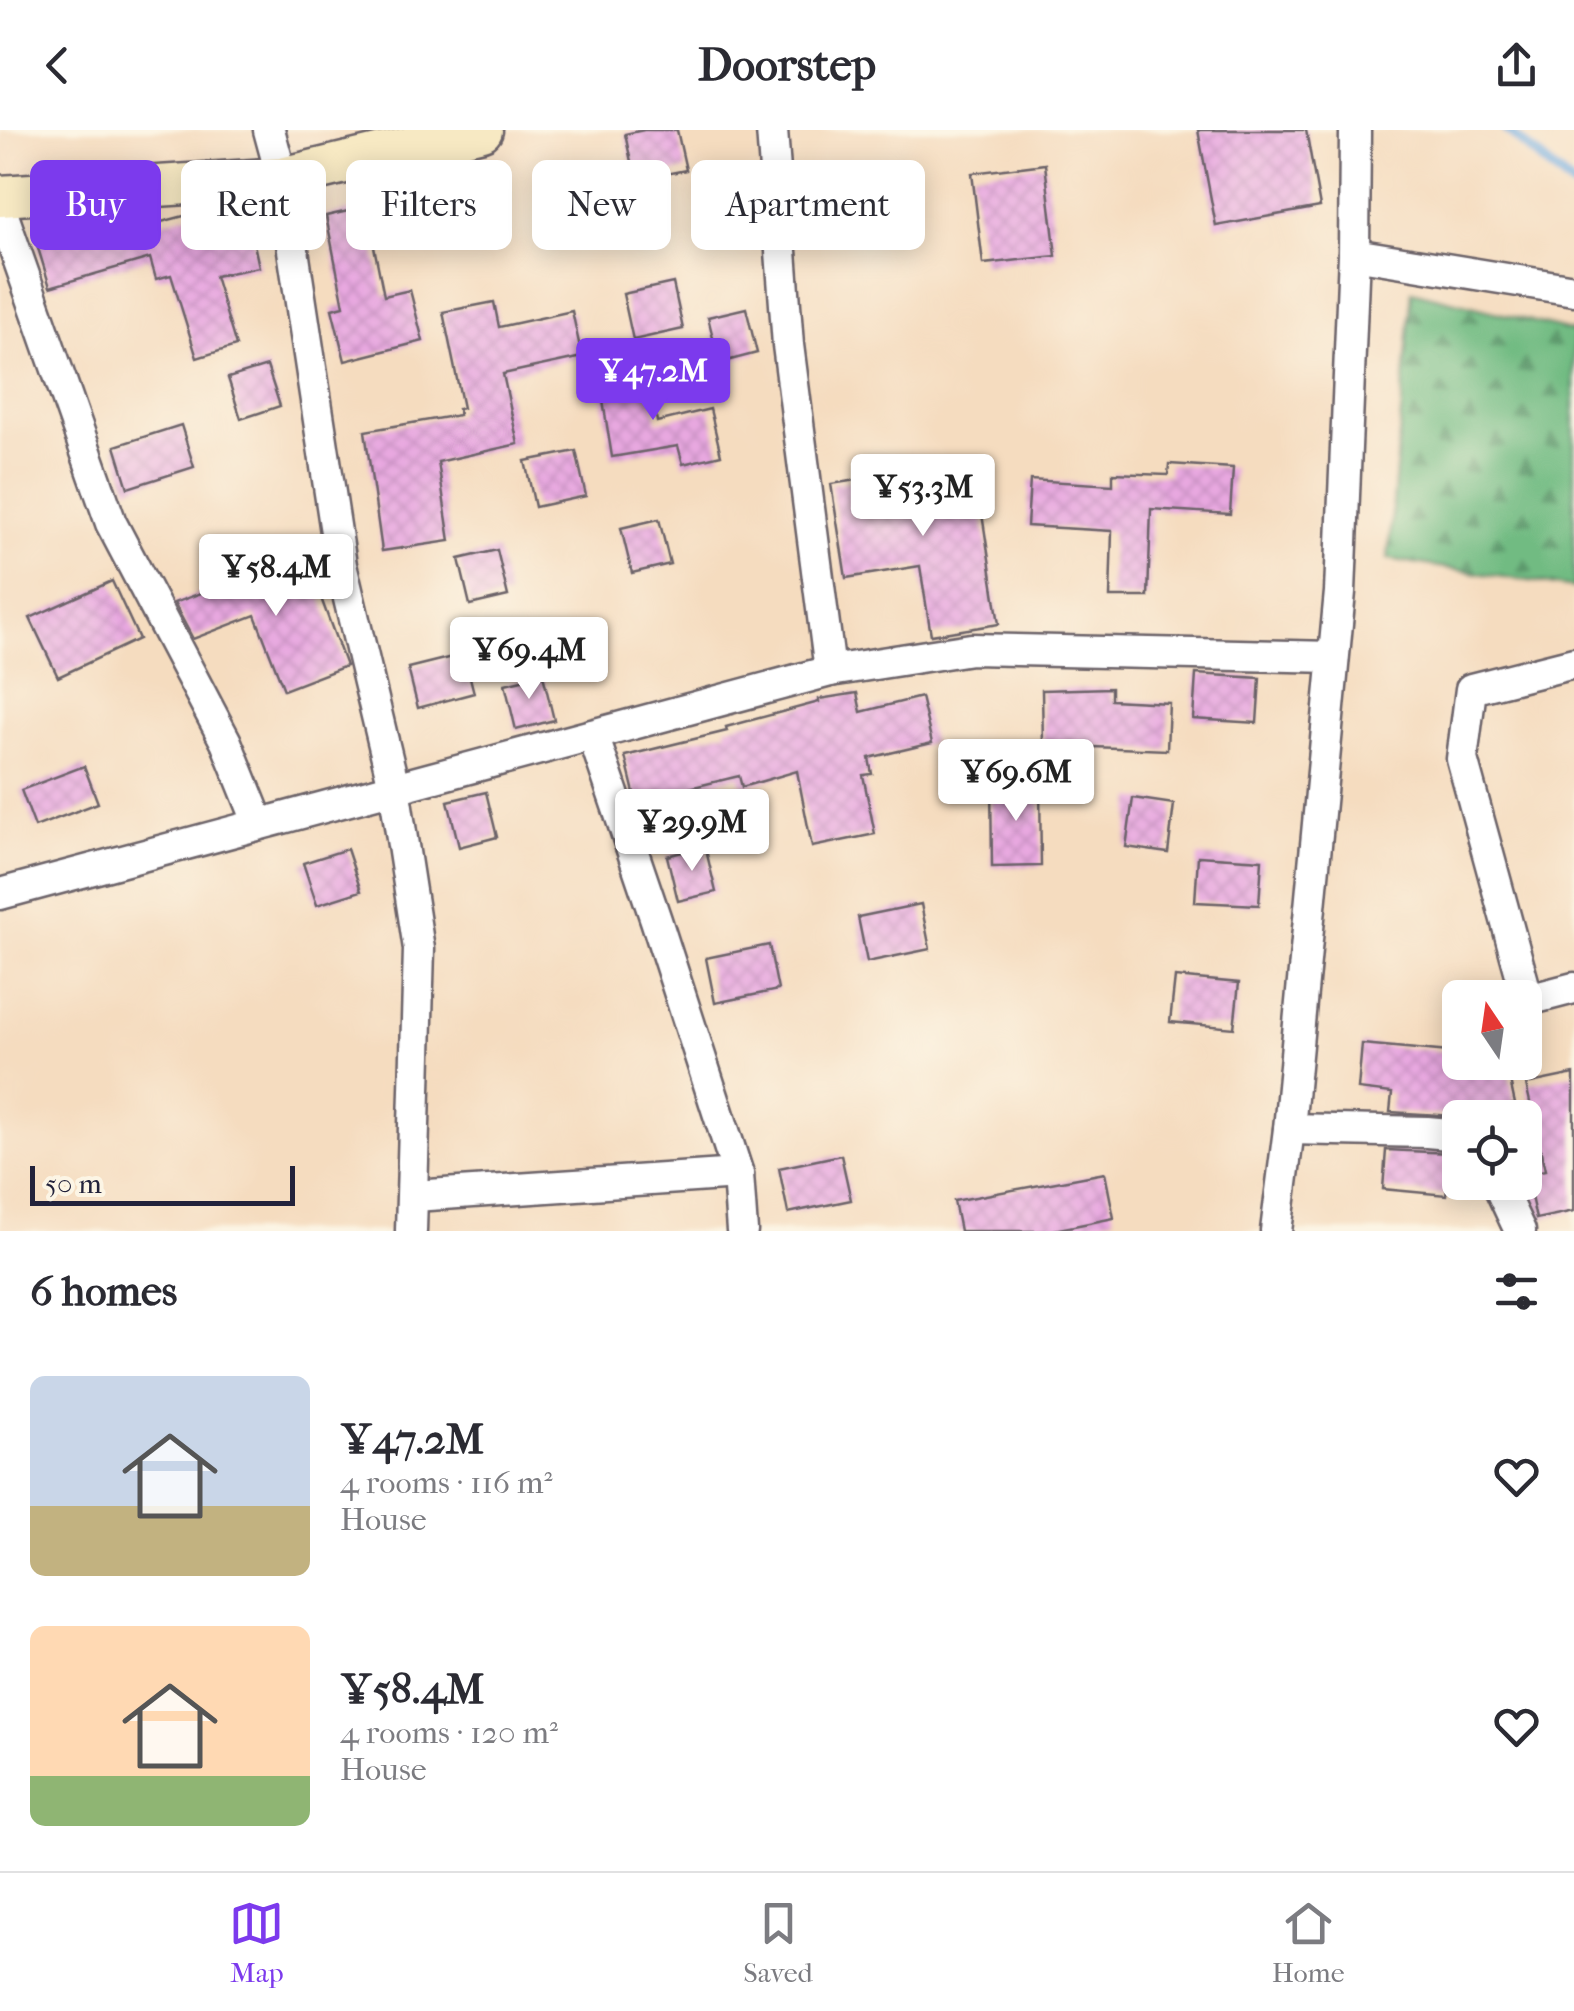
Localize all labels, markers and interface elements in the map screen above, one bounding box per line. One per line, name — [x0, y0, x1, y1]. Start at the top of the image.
icon: back — [30, 38, 85, 93]
icon: share — [1489, 38, 1544, 93]
text: Doorstep — [698, 39, 876, 92]
chip: Buy — [30, 160, 161, 250]
chip: Rent — [181, 160, 326, 250]
chip: Filters — [346, 160, 512, 250]
chip: New — [532, 160, 671, 250]
chip: Apartment — [691, 160, 925, 250]
pin: ¥47.2M — [572, 338, 734, 423]
text: ¥47.2M — [598, 352, 708, 389]
pin: ¥53.3M — [842, 454, 1004, 539]
text: ¥53.3M — [873, 468, 973, 505]
pin: ¥58.4M — [195, 534, 357, 619]
text: ¥58.4M — [221, 548, 331, 585]
pin: ¥69.4M — [448, 617, 610, 702]
text: ¥69.4M — [472, 631, 586, 668]
pin: ¥69.6M — [935, 739, 1097, 824]
text: ¥69.6M — [960, 753, 1072, 790]
pin: ¥29.9M — [611, 789, 773, 874]
text: ¥29.9M — [637, 803, 747, 840]
north arrow — [1442, 980, 1542, 1080]
map controls — [1442, 980, 1542, 1200]
button: locate — [1442, 1100, 1542, 1200]
scale bar — [30, 1161, 295, 1206]
text: 50 m — [45, 1167, 102, 1200]
icon: filters — [1489, 1264, 1544, 1319]
text: 6 homes — [30, 1267, 177, 1316]
text: ¥47.2M — [340, 1415, 484, 1464]
icon: home — [110, 1416, 230, 1536]
icon: heart — [1489, 1449, 1544, 1504]
text: 4 rooms · 116 m² — [340, 1464, 553, 1501]
text: House — [340, 1501, 427, 1538]
text: ¥58.4M — [340, 1665, 484, 1714]
icon: home — [110, 1666, 230, 1786]
icon: heart — [1489, 1699, 1544, 1754]
text: 4 rooms · 120 m² — [340, 1714, 558, 1751]
text: House — [340, 1751, 427, 1788]
tab: Map — [229, 1896, 284, 1989]
tab: Saved — [743, 1896, 813, 1989]
tab: Home — [1272, 1896, 1345, 1989]

